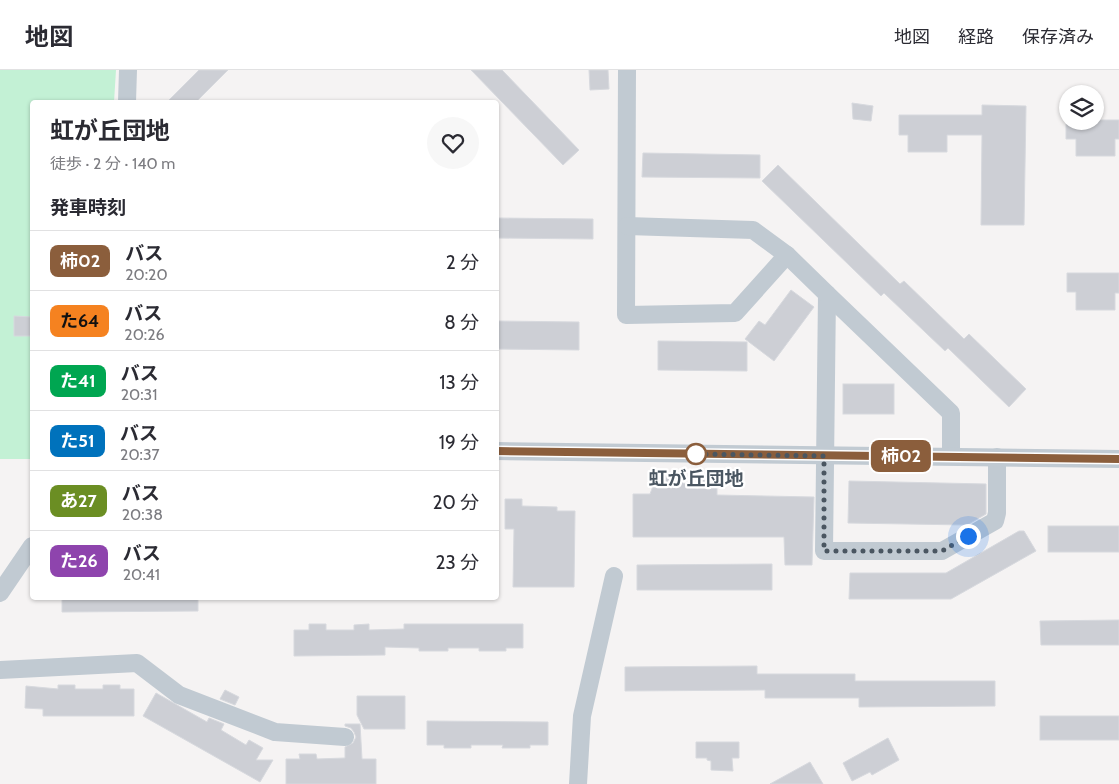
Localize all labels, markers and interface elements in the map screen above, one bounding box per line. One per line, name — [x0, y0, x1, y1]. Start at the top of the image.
text: 地図 — [25, 22, 73, 51]
text: 地図 — [894, 26, 930, 48]
text: 経路 — [958, 26, 994, 48]
text: 保存済み — [1022, 26, 1094, 48]
map controls — [1059, 85, 1104, 130]
button: layers — [1059, 85, 1104, 130]
text: 虹が丘団地 — [50, 116, 170, 145]
button: heart — [427, 117, 479, 169]
text: 徒歩 · 2 分 · 140 m — [50, 154, 175, 173]
text: 発車時刻 — [50, 196, 126, 219]
text: バス — [125, 242, 163, 265]
text: 柿02 — [60, 250, 100, 272]
text: 2 分 — [446, 251, 479, 274]
text: 20:20 — [125, 265, 168, 284]
text: バス — [124, 302, 162, 325]
text: た64 — [60, 310, 99, 332]
text: 8 分 — [444, 311, 479, 334]
text: 20:26 — [124, 325, 165, 344]
text: バス — [121, 362, 159, 385]
text: た41 — [60, 370, 96, 392]
text: 13 分 — [439, 371, 479, 394]
text: 20:31 — [121, 385, 157, 404]
text: バス — [120, 422, 158, 445]
text: た51 — [60, 430, 95, 452]
text: 19 分 — [439, 431, 479, 454]
line badge: 柿02 — [872, 440, 930, 472]
marker: 虹が丘団地 — [685, 443, 707, 465]
text: 20:37 — [120, 445, 160, 464]
text: 柿02 — [881, 445, 921, 467]
place label: 虹が丘団地 — [648, 467, 744, 490]
text: バス — [122, 482, 160, 505]
text: あ27 — [60, 490, 97, 512]
text: 20 分 — [433, 491, 479, 514]
text: 20:38 — [122, 505, 163, 524]
your location — [956, 524, 981, 549]
text: バス — [123, 542, 161, 565]
text: た26 — [60, 550, 98, 572]
text: 23 分 — [435, 551, 479, 574]
text: 20:41 — [123, 565, 160, 584]

